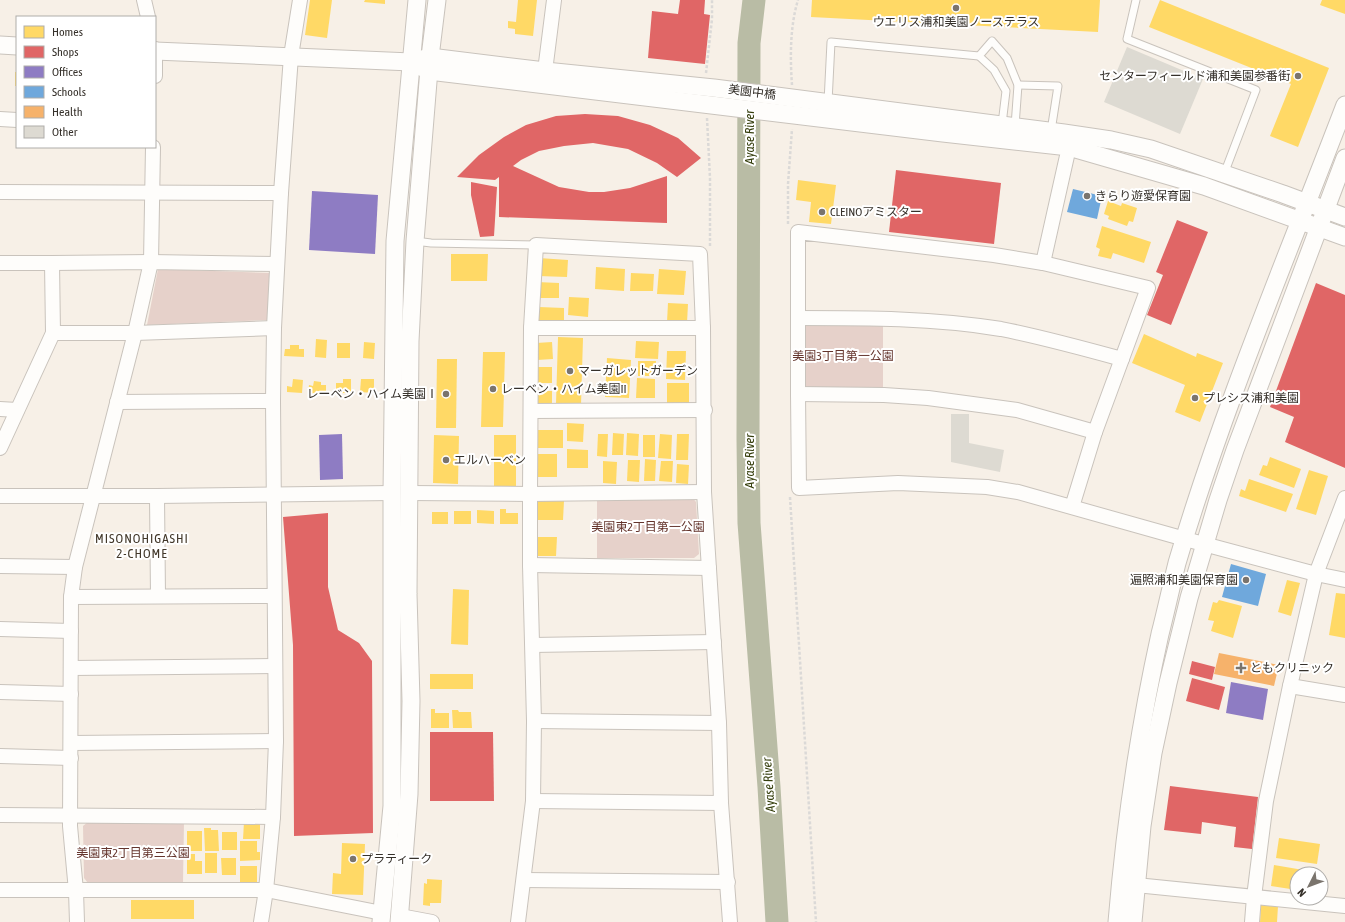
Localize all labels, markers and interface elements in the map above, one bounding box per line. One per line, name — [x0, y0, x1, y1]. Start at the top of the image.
marker: ウエリス浦和美園ノーステラス — [951, 3, 961, 13]
place label: ウエリス浦和美園ノーステラス — [872, 15, 1040, 29]
legend — [16, 16, 156, 148]
text: Homes — [52, 25, 83, 39]
text: Shops — [52, 45, 78, 59]
text: Offices — [52, 65, 82, 79]
place label: センターフィールド浦和美園参番街 — [1099, 69, 1290, 83]
marker: センターフィールド浦和美園参番街 — [1293, 71, 1303, 81]
street label: 美園中橋 — [727, 82, 777, 102]
text: Schools — [52, 85, 86, 99]
text: Health — [52, 105, 82, 119]
water label: Ayase River — [742, 109, 757, 165]
text: Other — [52, 125, 78, 139]
place label: きらり遊愛保育園 — [1095, 189, 1191, 203]
marker: きらり遊愛保育園 — [1082, 191, 1092, 201]
place label: CLEINOアミスター — [830, 205, 922, 219]
marker: CLEINOアミスター — [817, 207, 827, 217]
park label: 美園3丁目第一公園 — [792, 349, 894, 363]
place label: マーガレットガーデン — [578, 364, 698, 378]
marker: マーガレットガーデン — [565, 366, 575, 376]
place label: レーベン・ハイム美園II — [501, 382, 627, 396]
marker: レーベン・ハイム美園II — [488, 384, 498, 394]
place label: レーベン・ハイム美園Ⅰ — [306, 387, 438, 401]
marker: レーベン・ハイム美園Ⅰ — [441, 389, 451, 399]
place label: プレシス浦和美園 — [1203, 391, 1299, 405]
marker: プレシス浦和美園 — [1190, 393, 1200, 403]
water label: Ayase River — [742, 433, 757, 489]
place label: エルハーベン — [454, 453, 526, 467]
marker: エルハーベン — [441, 455, 451, 465]
park label: 美園東2丁目第一公園 — [591, 520, 705, 534]
district label: MISONOHIGASHI 2-CHOME — [95, 531, 189, 561]
place label: 遍照浦和美園保育園 — [1130, 573, 1238, 587]
marker: 遍照浦和美園保育園 — [1241, 575, 1251, 585]
place label: ともクリニック — [1250, 661, 1334, 675]
marker: ともクリニック — [1235, 662, 1247, 674]
water label: Ayase River — [759, 756, 778, 814]
park label: 美園東2丁目第三公園 — [76, 846, 190, 860]
place label: プラティーク — [361, 852, 432, 866]
marker: プラティーク — [348, 854, 358, 864]
north arrow — [1289, 866, 1329, 906]
text: N — [1295, 886, 1308, 899]

